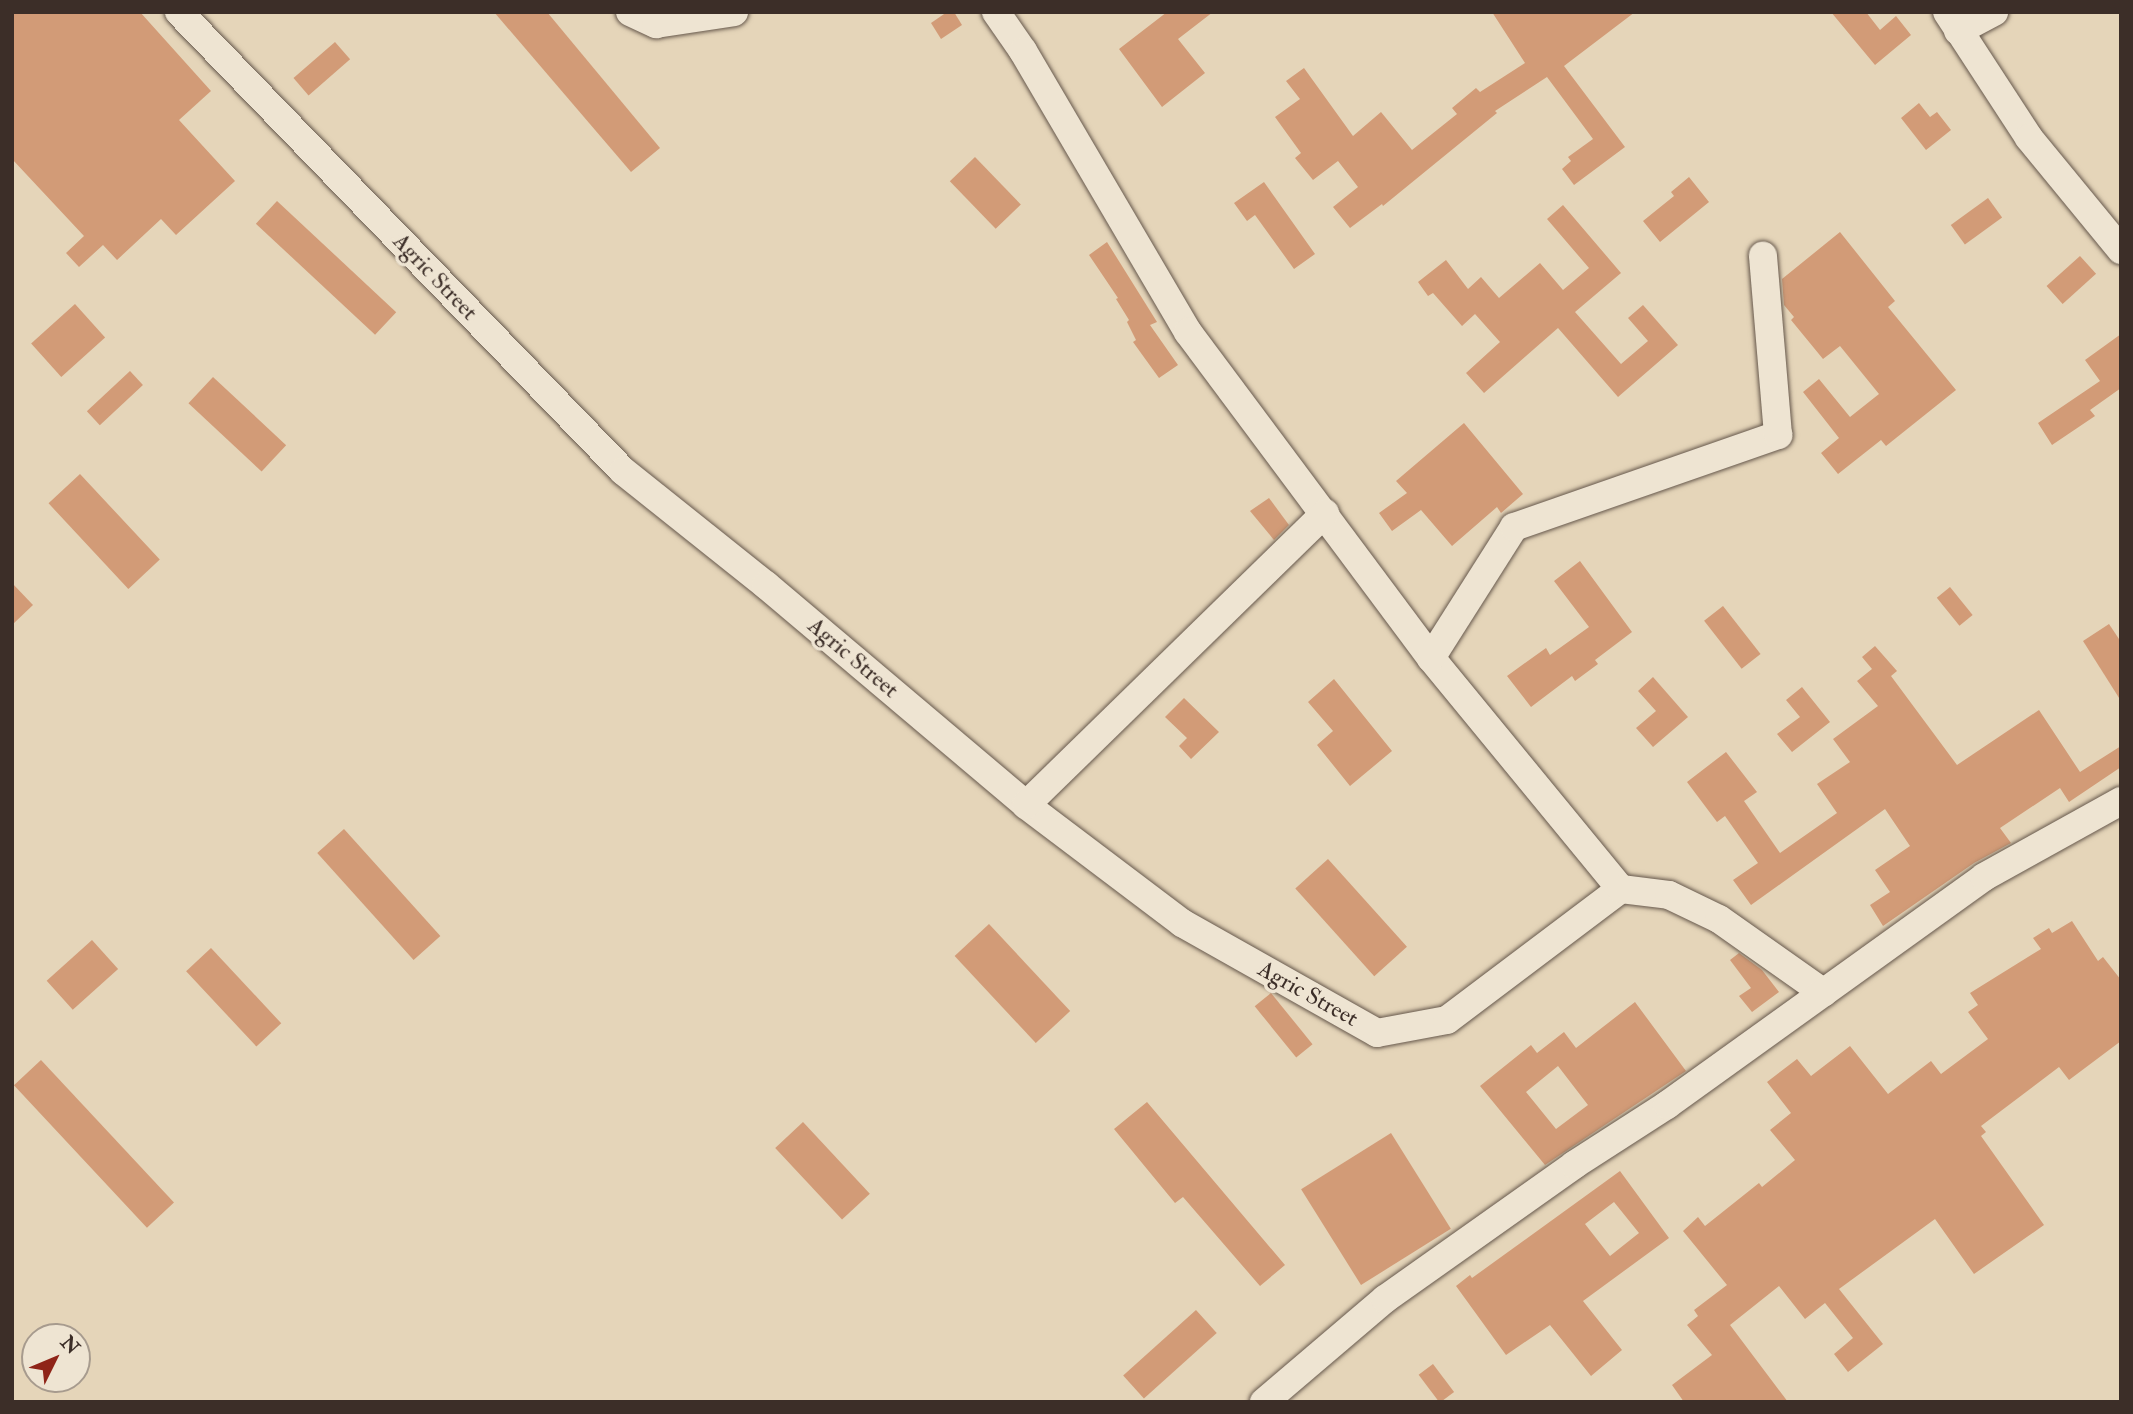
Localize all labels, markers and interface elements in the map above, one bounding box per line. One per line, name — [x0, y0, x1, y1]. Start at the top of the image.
street label: Agric Street — [387, 228, 483, 326]
street label: Agric Street — [802, 612, 904, 704]
street label: Agric Street — [1253, 955, 1363, 1033]
north arrow — [21, 1323, 91, 1393]
text: N — [55, 1331, 84, 1359]

